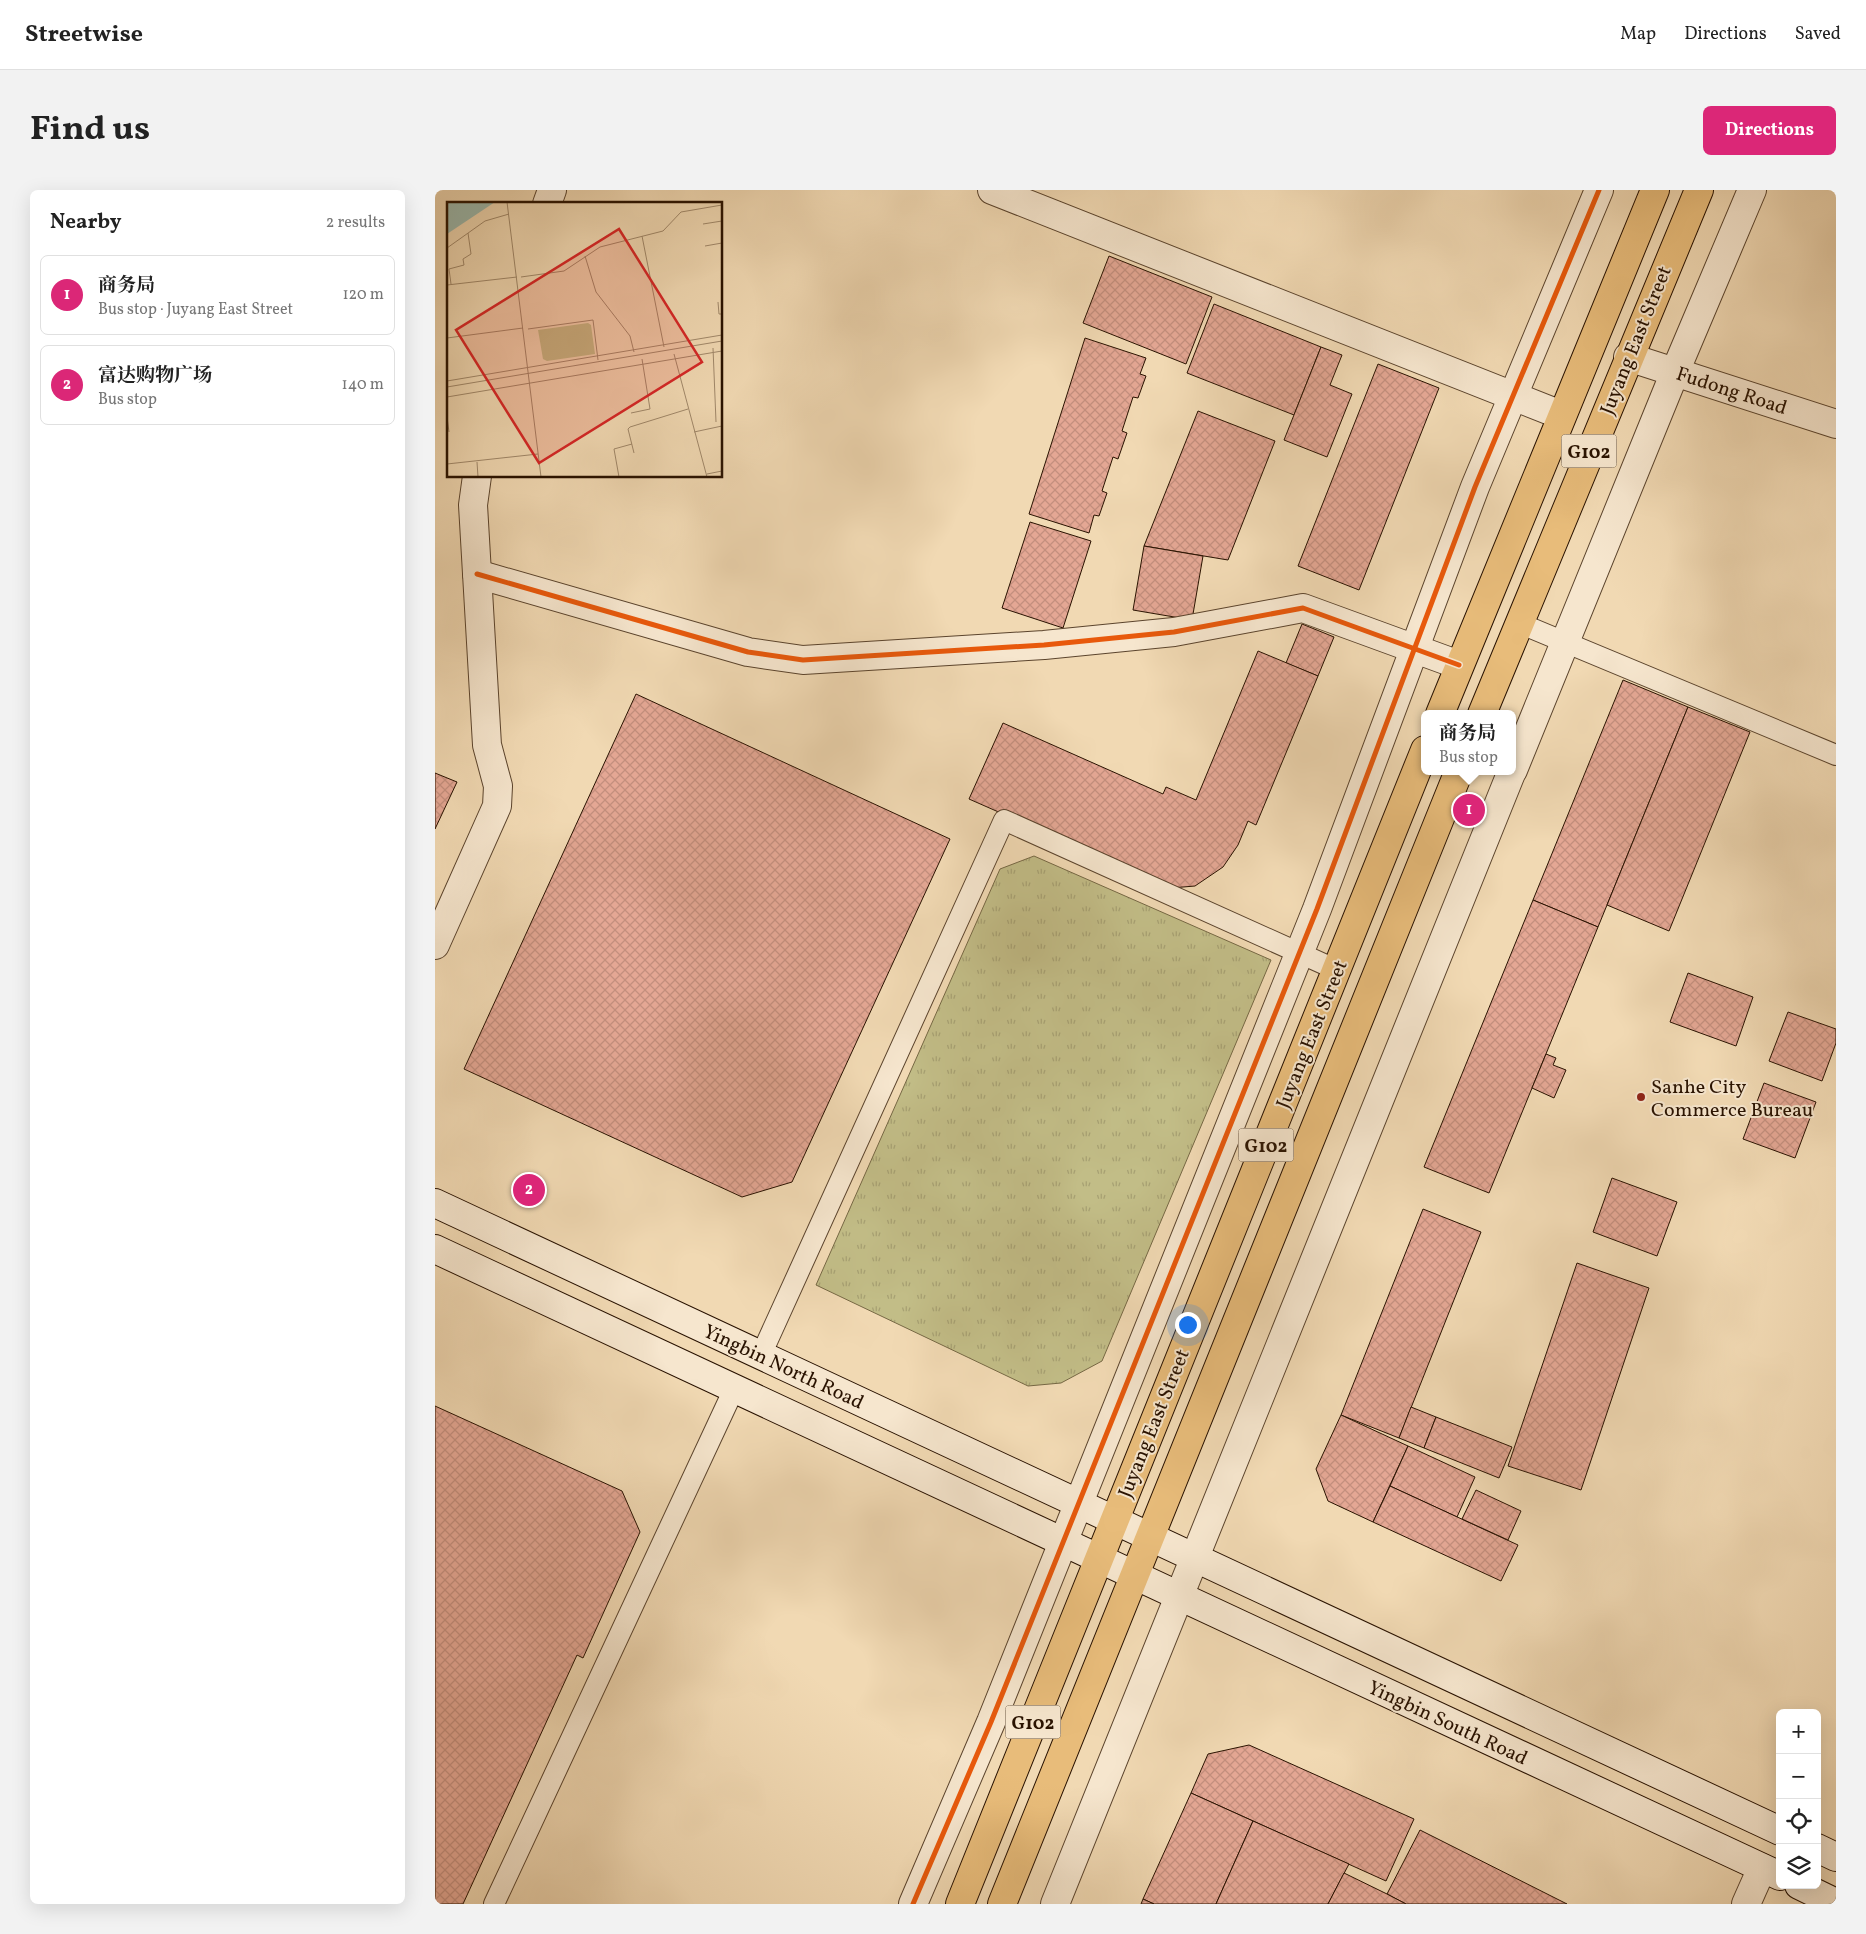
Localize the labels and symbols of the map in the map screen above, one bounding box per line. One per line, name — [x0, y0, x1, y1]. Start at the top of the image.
inset map — [447, 202, 723, 478]
street label: Juyang East Street — [1594, 262, 1679, 419]
street label: Fudong Road — [1672, 361, 1790, 423]
road number: G102 — [1561, 435, 1617, 468]
pin: 1 — [1453, 791, 1485, 829]
street label: Juyang East Street — [1270, 956, 1355, 1113]
place label: Sanhe City Commerce Bureau — [1651, 1074, 1813, 1125]
marker: Sanhe City Commerce Bureau — [1635, 1091, 1647, 1103]
road number: G102 — [1239, 1128, 1293, 1162]
pin: 2 — [513, 1171, 545, 1209]
your location — [1175, 1312, 1201, 1338]
street label: Yingbin North Road — [698, 1318, 868, 1417]
street label: Juyang East Street — [1112, 1345, 1197, 1502]
street label: Yingbin South Road — [1363, 1674, 1532, 1773]
road number: G102 — [1005, 1705, 1061, 1738]

